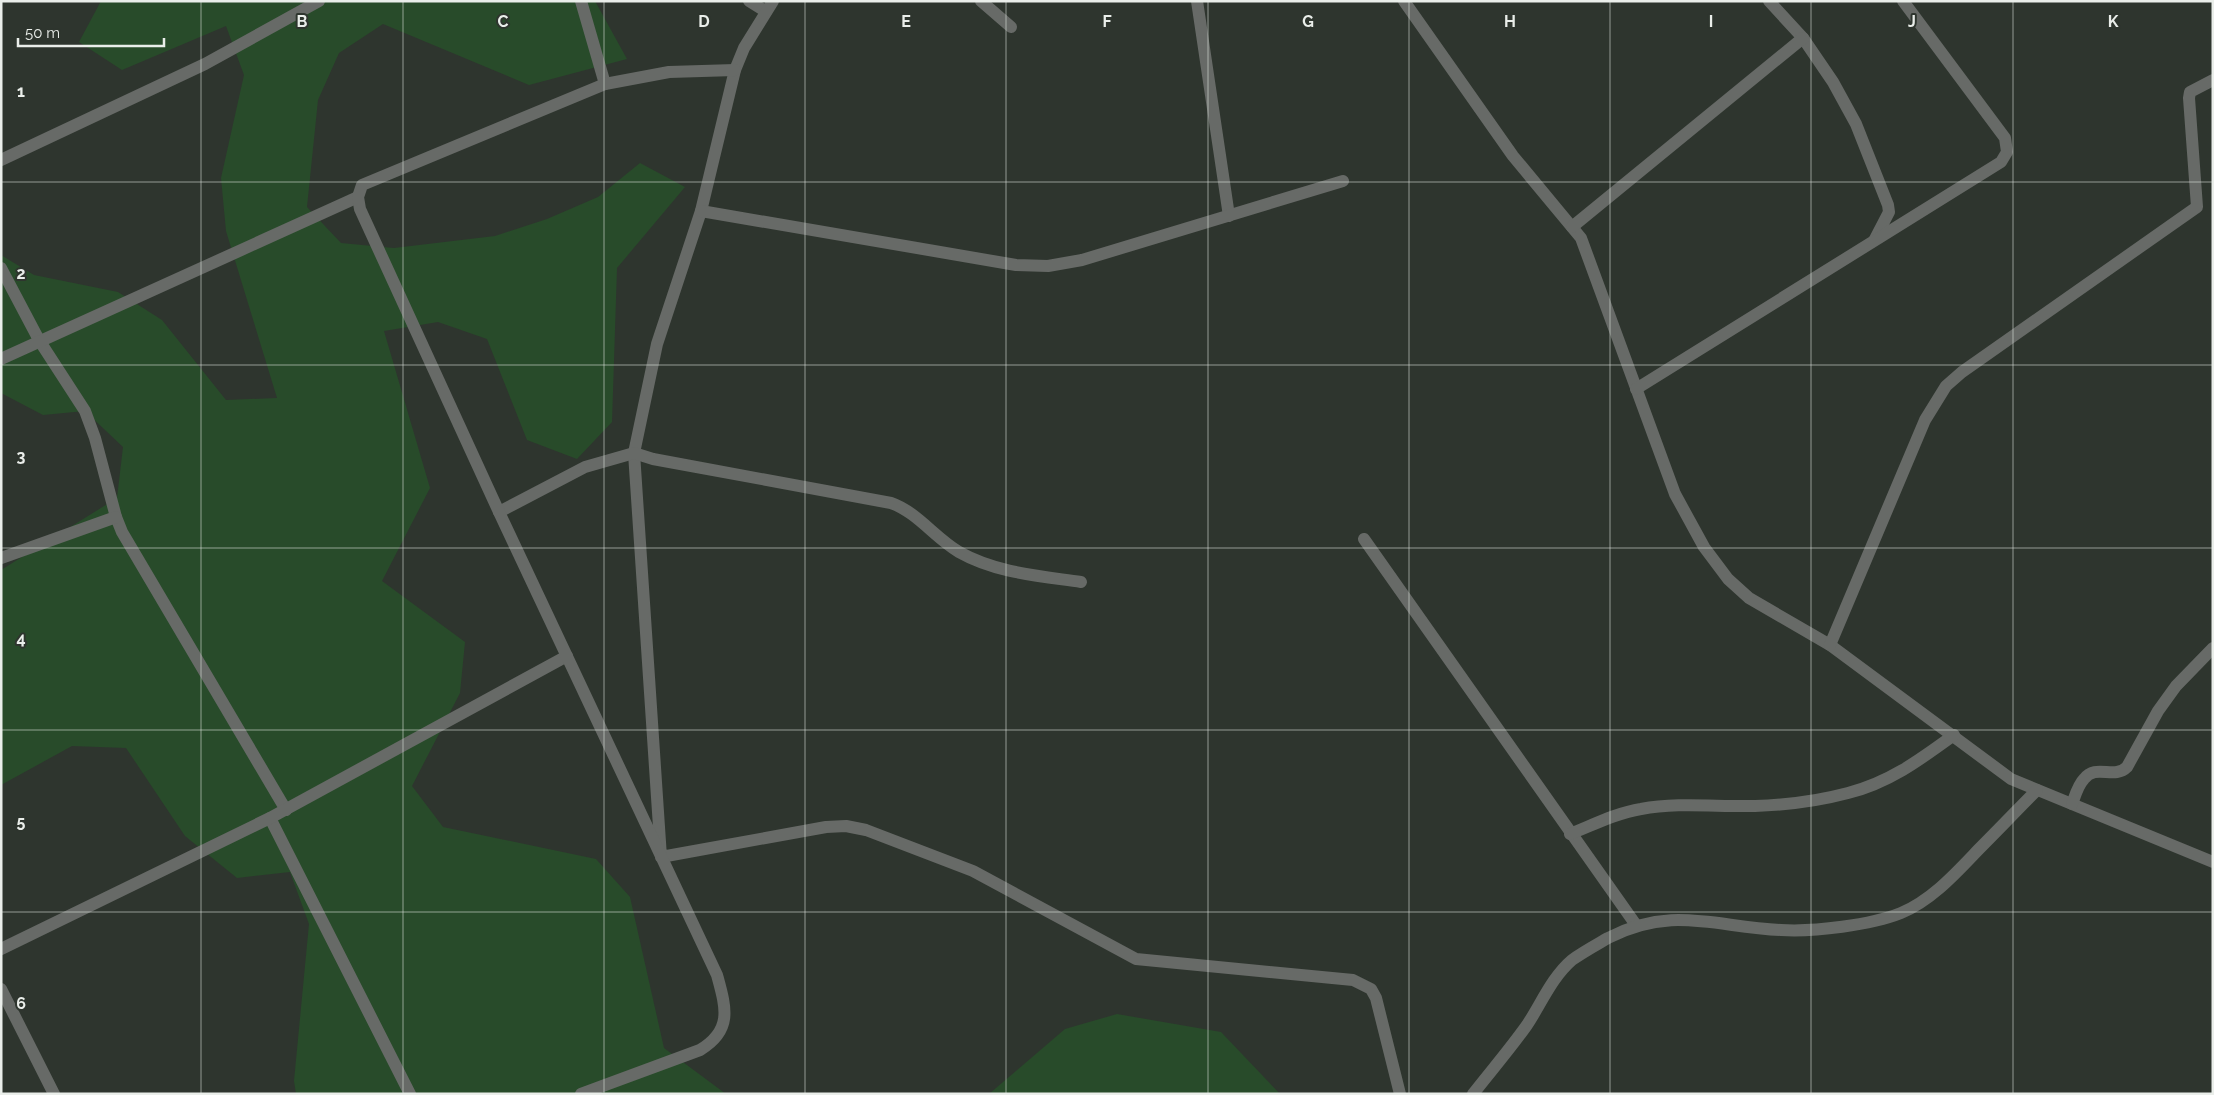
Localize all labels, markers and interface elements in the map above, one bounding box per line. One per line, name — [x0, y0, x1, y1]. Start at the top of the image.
text: B — [297, 12, 308, 31]
text: C — [498, 12, 509, 31]
text: D — [698, 12, 710, 31]
text: E — [901, 12, 911, 31]
text: F — [1102, 12, 1112, 31]
text: G — [1302, 12, 1314, 31]
text: H — [1504, 12, 1516, 31]
text: I — [1709, 12, 1713, 31]
text: J — [1908, 12, 1916, 31]
text: K — [2108, 12, 2119, 31]
scale bar — [18, 15, 164, 47]
text: 50 m — [25, 24, 60, 42]
text: 1 — [17, 82, 25, 101]
text: 2 — [16, 264, 26, 283]
text: 3 — [17, 447, 26, 466]
text: 4 — [16, 629, 26, 648]
text: 5 — [17, 812, 26, 831]
text: 6 — [16, 994, 26, 1013]

